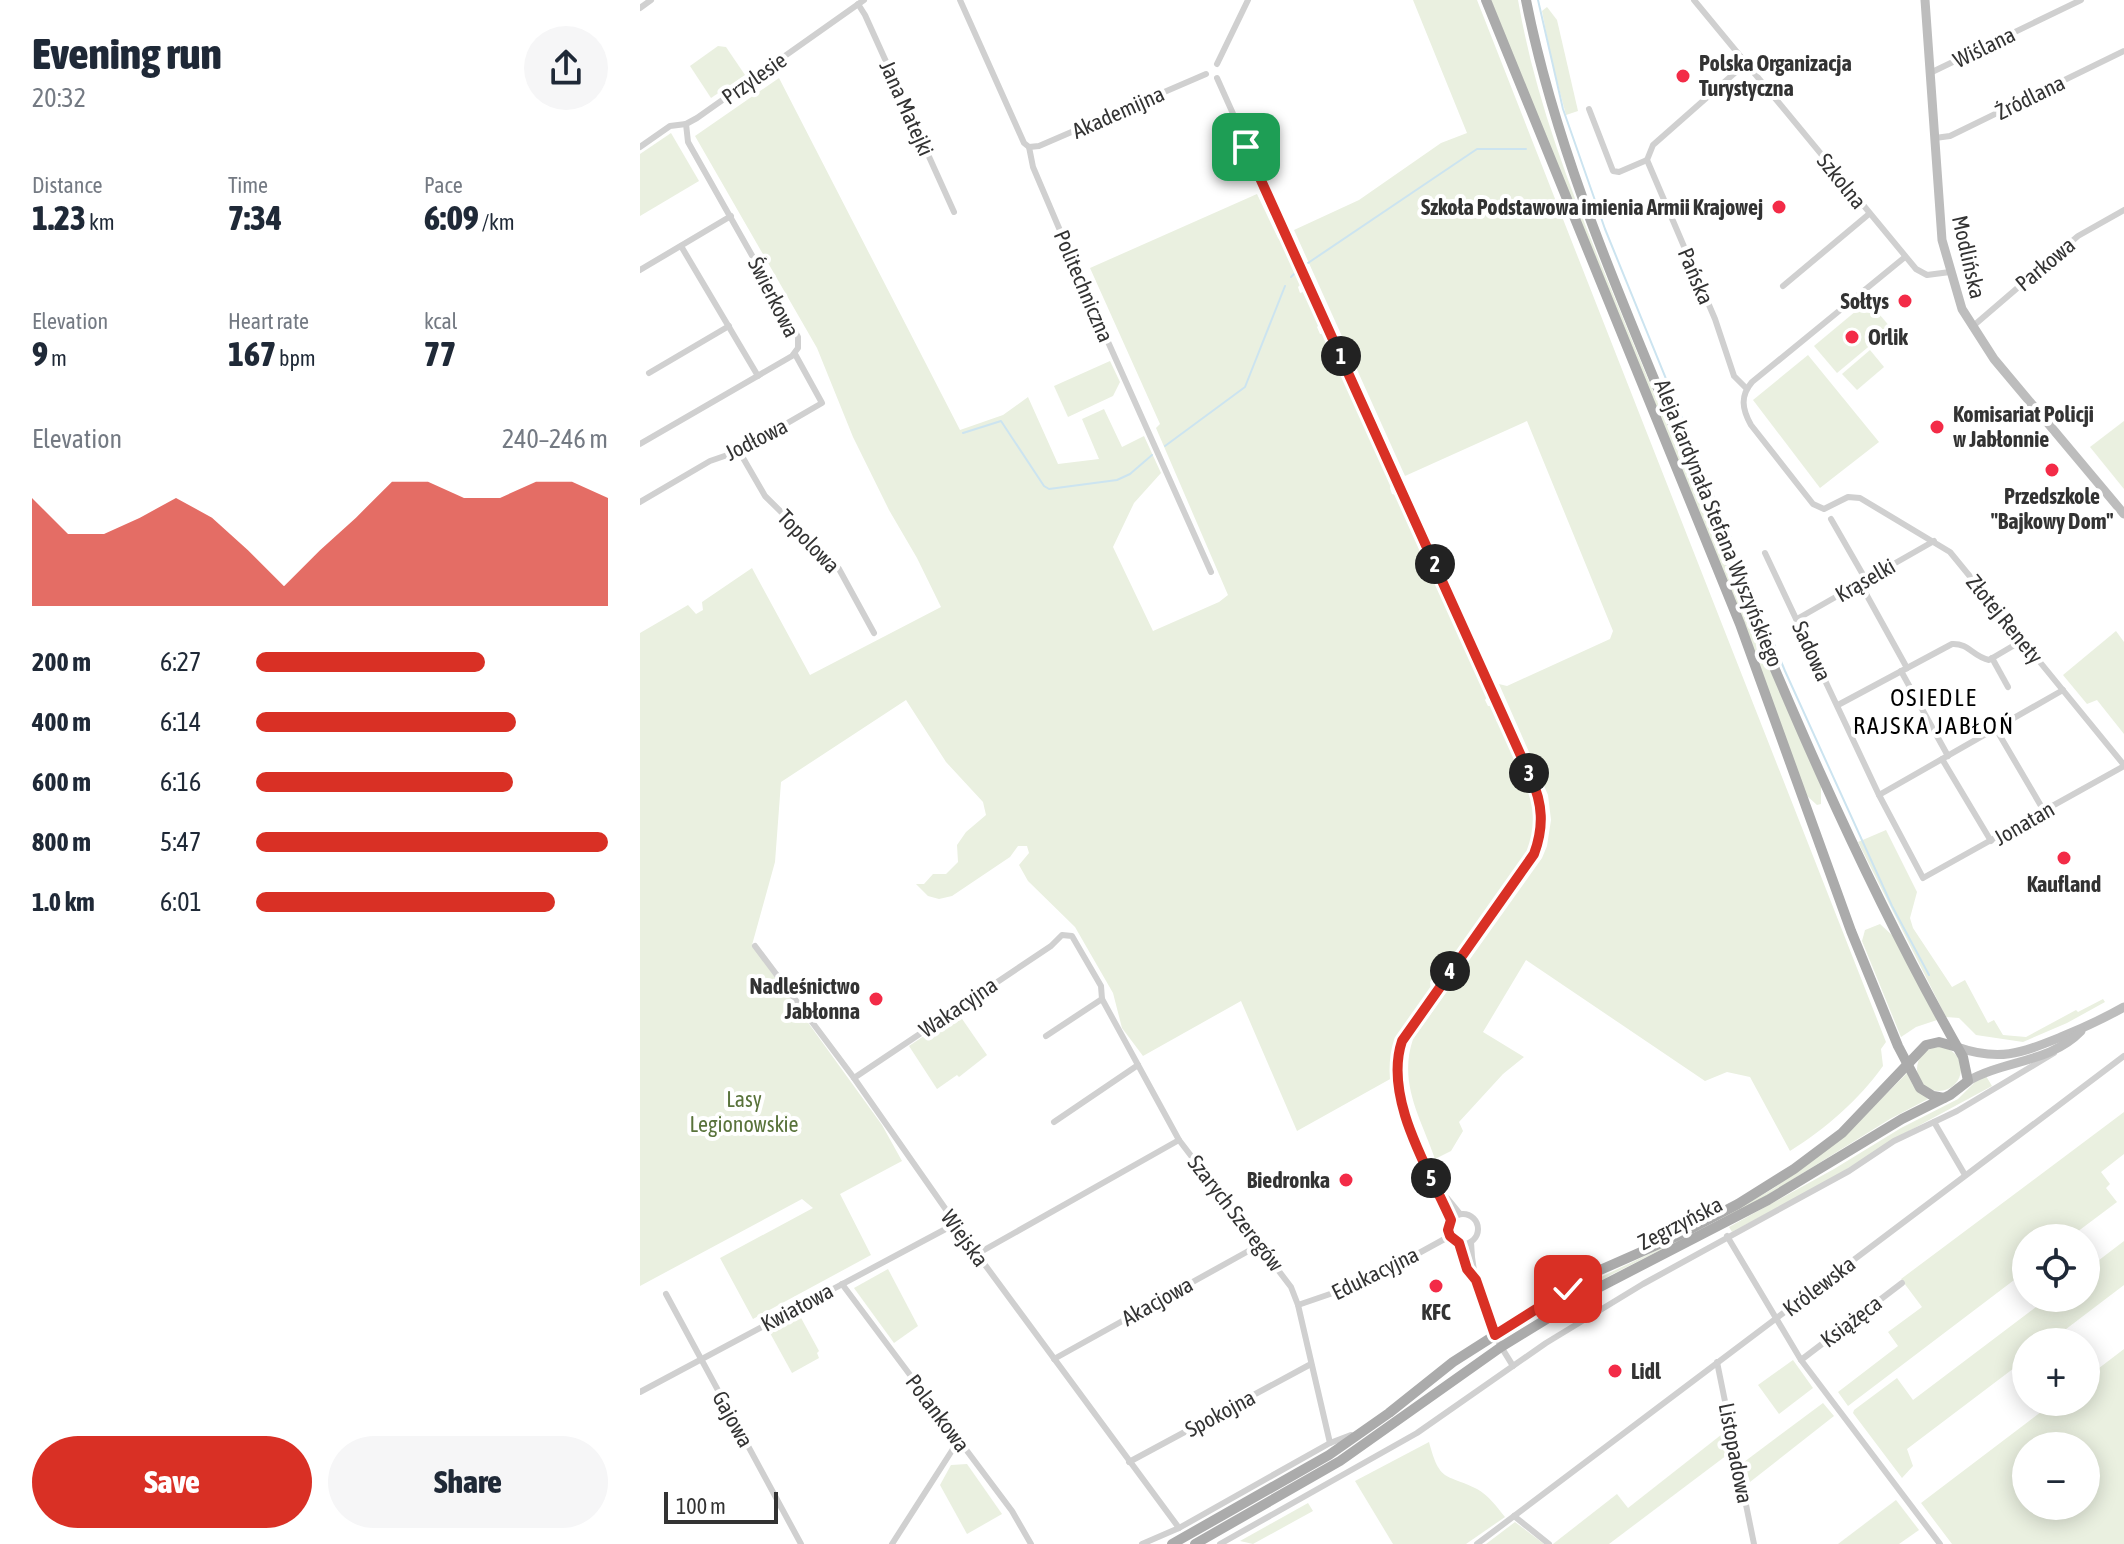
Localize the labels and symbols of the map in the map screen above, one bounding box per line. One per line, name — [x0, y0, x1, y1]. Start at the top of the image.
street label: Wiślana — [1949, 21, 2019, 73]
street label: Przylesie — [717, 47, 791, 109]
place label: Polska Organizacja Turystyczna — [1699, 50, 1852, 101]
street label: Jana Matejki — [875, 56, 939, 160]
marker: Polska Organizacja Turystyczna — [1674, 67, 1692, 85]
street label: Źródlana — [1991, 69, 2069, 125]
street label: Akademijna — [1068, 80, 1168, 144]
pin — [1212, 113, 1280, 181]
street label: Szkolna — [1812, 148, 1872, 214]
place label: Szkoła Podstawowa imienia Armii Krajowej — [1421, 194, 1763, 220]
marker: Szkoła Podstawowa imienia Armii Krajowej — [1770, 198, 1788, 216]
street label: Modlińska — [1947, 213, 1991, 301]
street label: Politechniczna — [1049, 226, 1119, 346]
street label: Parkowa — [2010, 232, 2080, 296]
street label: Pańska — [1673, 244, 1719, 308]
street label: Świerkowa — [743, 253, 805, 341]
place label: Sołtys — [1840, 288, 1889, 314]
marker: Sołtys — [1896, 292, 1914, 310]
place label: Orlik — [1868, 324, 1908, 350]
marker: Orlik — [1843, 328, 1861, 346]
pin: 1 — [1321, 336, 1361, 376]
street label: Aleja kardynała Stefana Wyszyńskiego — [1649, 375, 1789, 671]
place label: Komisariat Policji w Jabłonnie — [1953, 401, 2094, 452]
street label: Jodłowa — [720, 412, 792, 466]
marker: Komisariat Policji w Jabłonnie — [1928, 418, 1946, 436]
marker: Przedszkole "Bajkowy Dom" — [2043, 461, 2061, 479]
place label: Przedszkole "Bajkowy Dom" — [1991, 483, 2113, 534]
street label: Topolowa — [772, 504, 846, 578]
pin: 2 — [1415, 544, 1455, 584]
street label: Krąselki — [1830, 553, 1900, 607]
street label: Złotej Renety — [1961, 569, 2049, 669]
street label: Sadowa — [1787, 617, 1837, 685]
district label: OSIEDLE RAJSKA JABŁOŃ — [1853, 684, 2015, 739]
pin: 3 — [1509, 753, 1549, 793]
street label: Jonatan — [1989, 795, 2059, 851]
marker: Kaufland — [2055, 849, 2073, 867]
place label: Kaufland — [2027, 871, 2101, 897]
pin: 4 — [1430, 951, 1470, 991]
street label: Wakacyjna — [914, 971, 1002, 1043]
place label: Nadleśnictwo Jabłonna — [750, 973, 860, 1024]
marker: Nadleśnictwo Jabłonna — [867, 990, 885, 1008]
park label: Lasy Legionowskie — [689, 1086, 799, 1137]
street label: Szarych Szeregów — [1183, 1150, 1289, 1276]
pin: 5 — [1411, 1158, 1451, 1198]
place label: Biedronka — [1247, 1167, 1330, 1193]
marker: Biedronka — [1337, 1171, 1355, 1189]
street label: Zegrzyńska — [1633, 1191, 1727, 1255]
street label: Wiejska — [936, 1205, 994, 1271]
street label: Edukacyjna — [1327, 1241, 1423, 1305]
street label: Królewska — [1778, 1250, 1860, 1322]
pin — [1534, 1255, 1602, 1323]
street label: Akacjowa — [1117, 1271, 1197, 1331]
street label: Kwiatowa — [756, 1277, 838, 1337]
marker: KFC — [1427, 1277, 1445, 1295]
street label: Książęca — [1815, 1290, 1887, 1352]
place label: KFC — [1421, 1299, 1451, 1325]
place label: Lidl — [1631, 1358, 1662, 1384]
marker: Lidl — [1606, 1362, 1624, 1380]
street label: Polankowa — [900, 1369, 976, 1457]
street label: Spokojna — [1181, 1384, 1259, 1442]
street label: Gajowa — [707, 1386, 759, 1452]
street label: Listopadowa — [1713, 1400, 1759, 1506]
scale bar — [664, 1488, 778, 1524]

